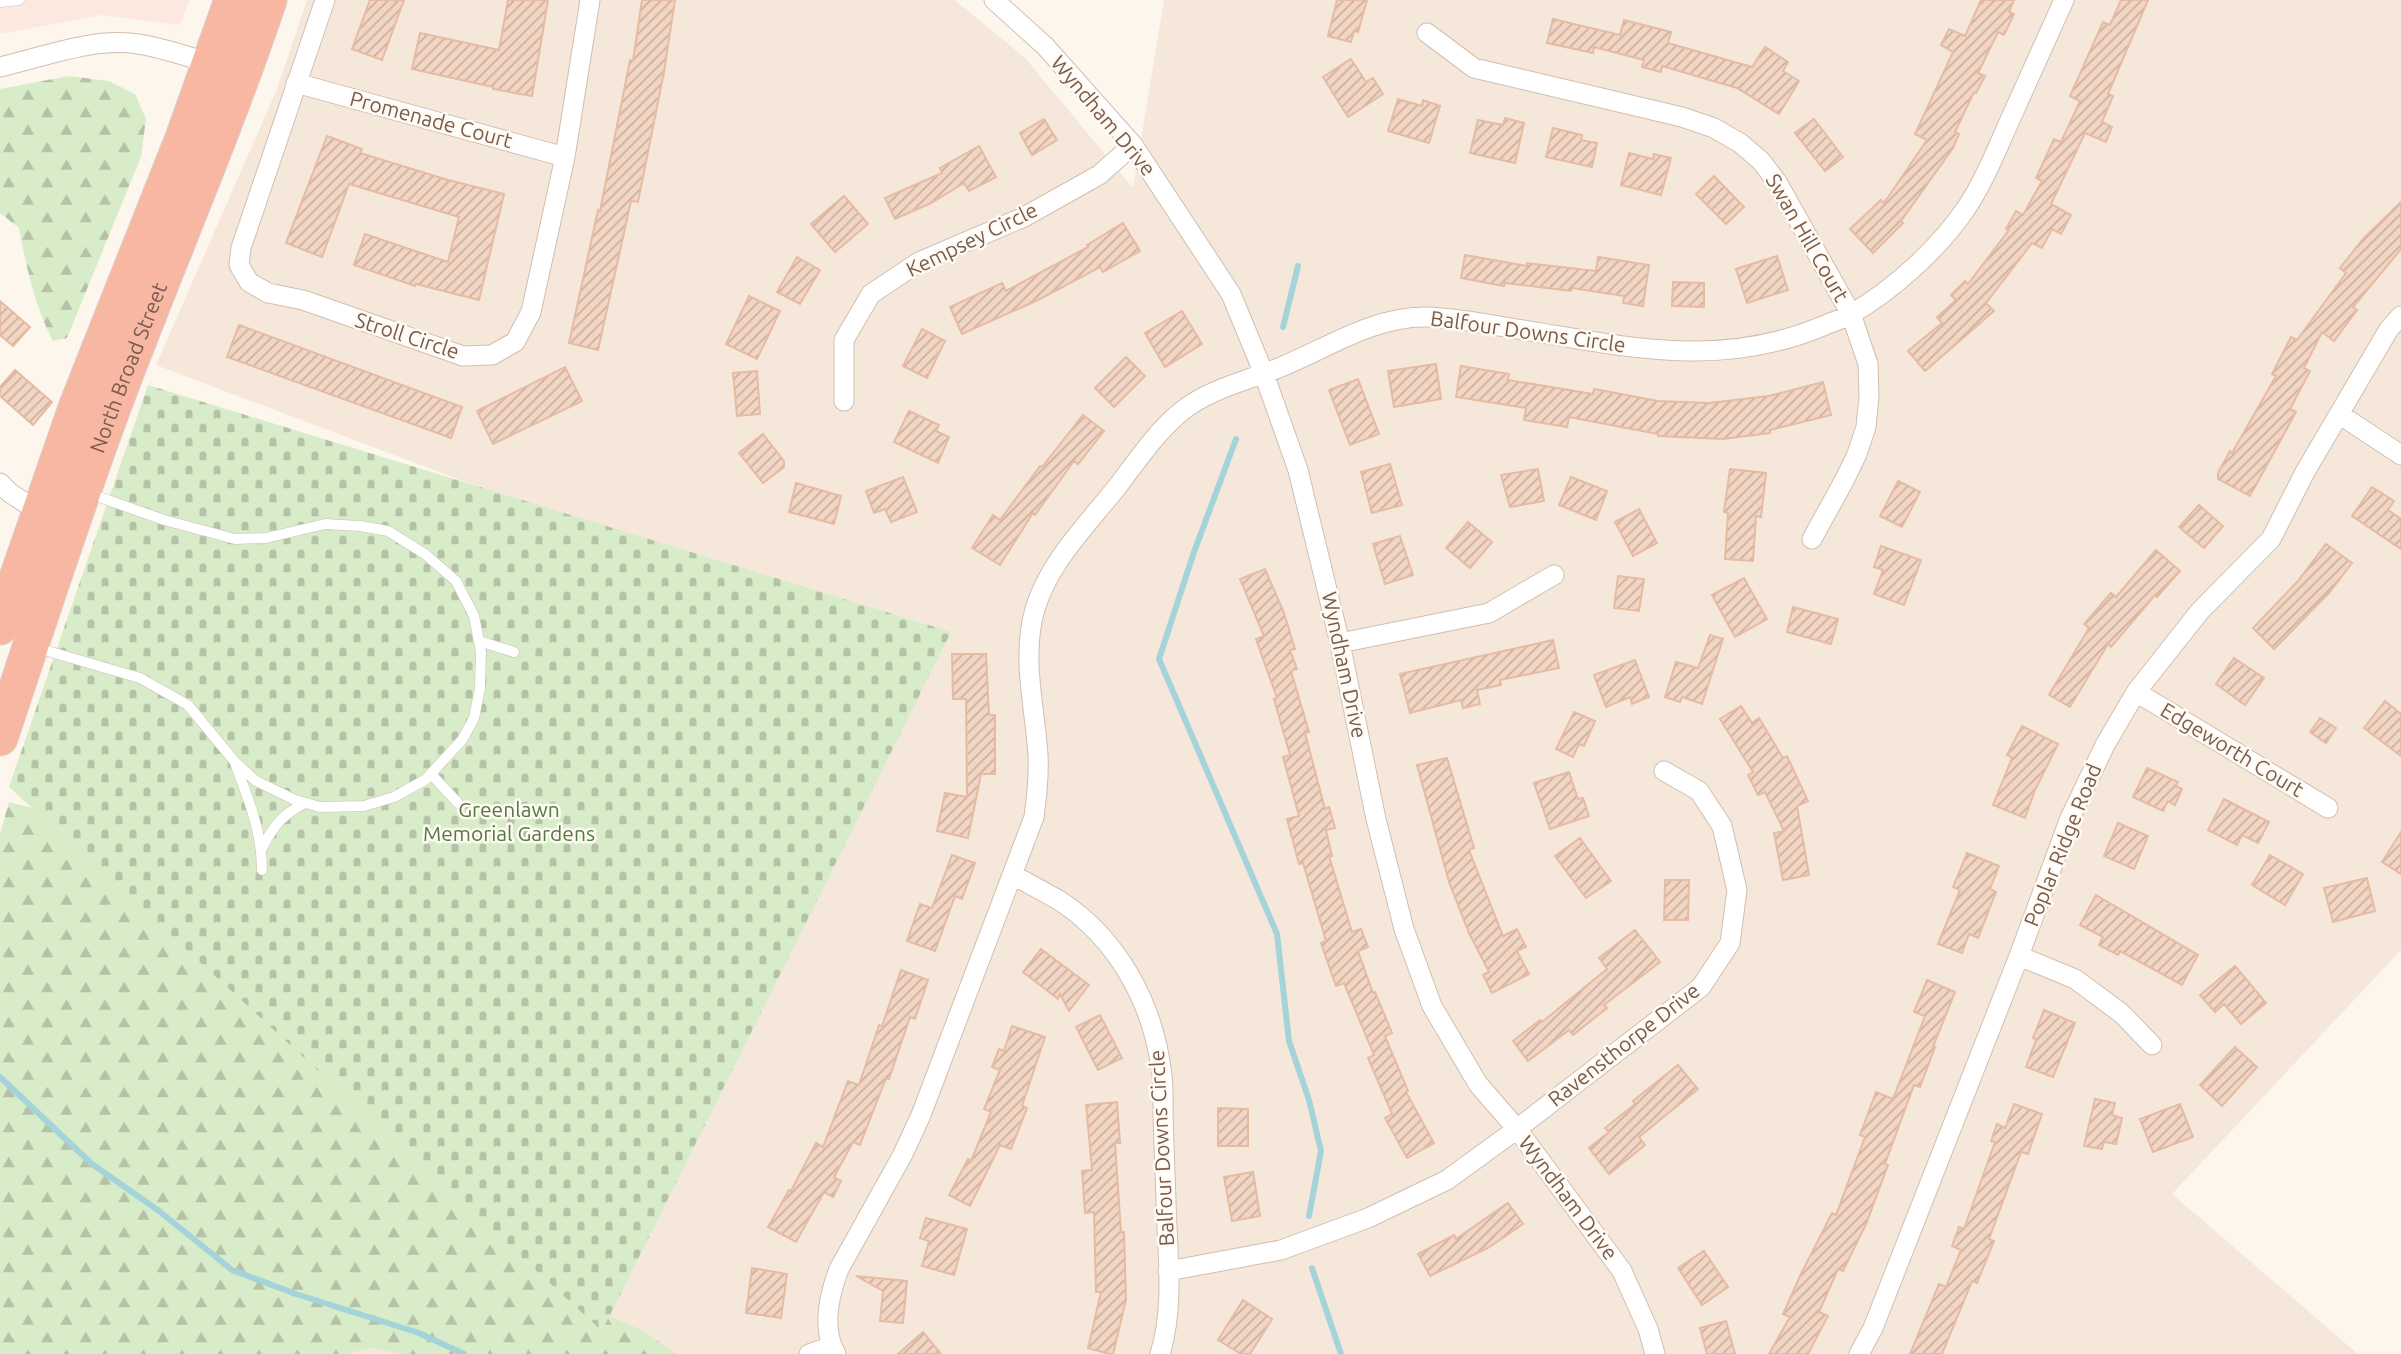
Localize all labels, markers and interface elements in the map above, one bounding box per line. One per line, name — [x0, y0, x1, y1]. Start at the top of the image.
street label: Wyndham Drive — [1047, 51, 1161, 180]
street label: Promenade Court — [347, 86, 515, 152]
street label: Swan Hill Court — [1762, 169, 1854, 306]
street label: Kempsey Circle — [902, 197, 1041, 281]
street label: North Broad Street — [85, 279, 171, 456]
street label: Balfour Downs Circle — [1429, 305, 1627, 357]
street label: Stroll Circle — [352, 307, 462, 363]
street label: Wyndham Drive — [1318, 589, 1372, 740]
street label: Edgeworth Court — [2157, 697, 2308, 801]
street label: Poplar Ridge Road — [2018, 760, 2106, 930]
park label: Greenlawn Memorial Gardens — [423, 797, 595, 845]
street label: Ravensthorpe Drive — [1543, 978, 1704, 1111]
street label: Balfour Downs Circle — [1144, 1049, 1178, 1247]
street label: Wyndham Drive — [1514, 1131, 1623, 1264]

